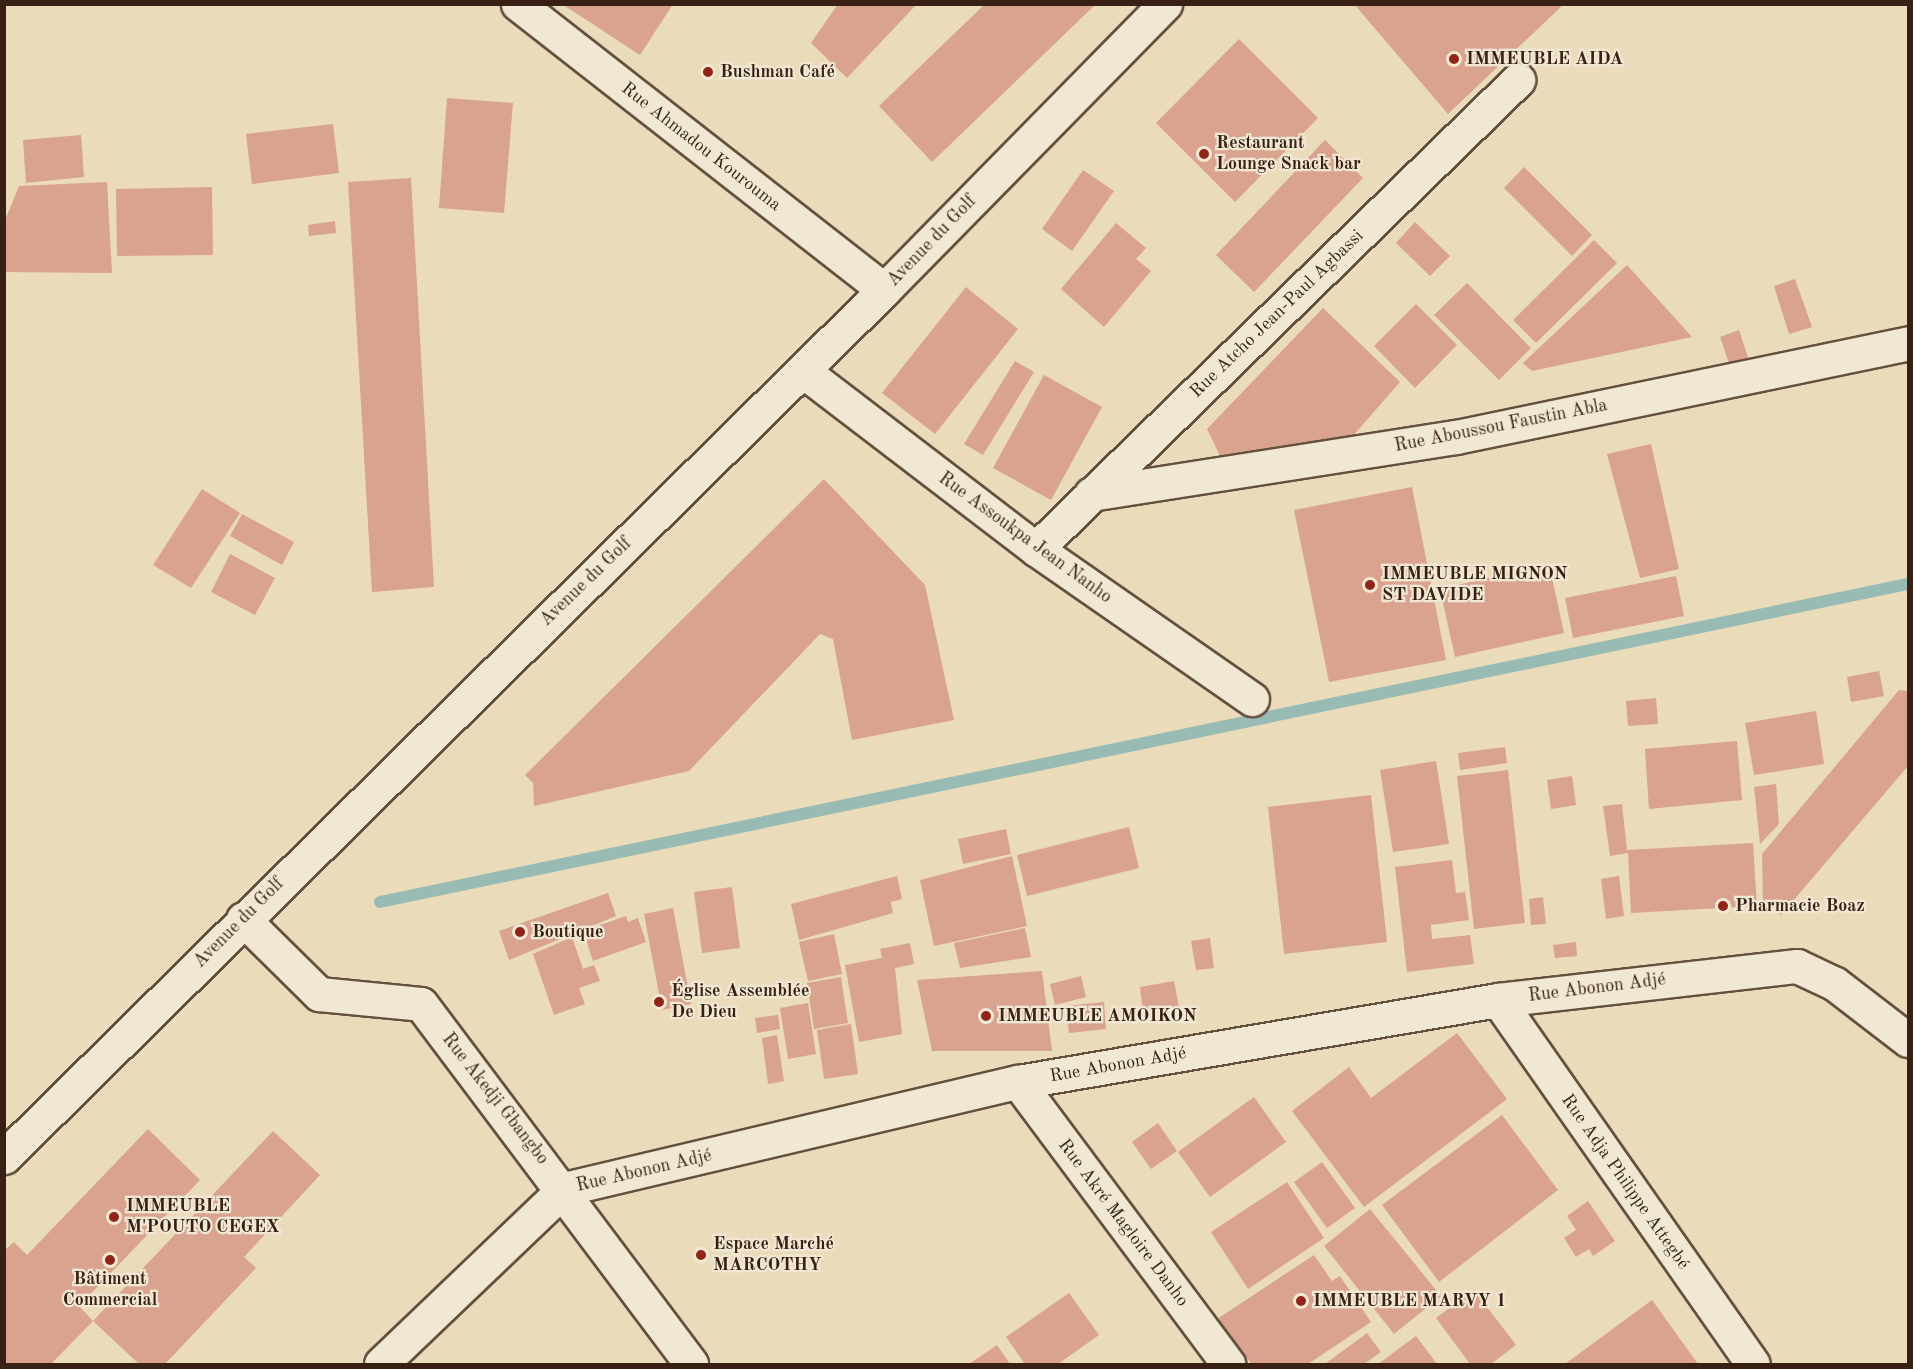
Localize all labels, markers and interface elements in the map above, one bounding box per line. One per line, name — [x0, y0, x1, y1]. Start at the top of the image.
place label: IMMEUBLE AIDA — [1466, 48, 1623, 70]
marker: IMMEUBLE AIDA — [1447, 52, 1461, 66]
place label: Bushman Café — [720, 61, 835, 83]
marker: Bushman Café — [701, 65, 715, 79]
street label: Rue Ahmadou Kourouma — [617, 78, 785, 216]
place label: Restaurant Lounge Snack bar — [1216, 133, 1361, 176]
marker: Restaurant Lounge Snack bar — [1197, 147, 1211, 161]
street label: Avenue du Golf — [883, 191, 981, 291]
street label: Rue Atcho Jean-Paul Agbassi — [1186, 225, 1368, 403]
street label: Rue Aboussou Faustin Abla — [1393, 395, 1609, 457]
street label: Rue Assoukpa Jean Nanho — [934, 468, 1116, 608]
street label: Avenue du Golf — [536, 533, 636, 631]
place label: IMMEUBLE MIGNON ST DAVIDE — [1382, 564, 1568, 606]
marker: IMMEUBLE MIGNON ST DAVIDE — [1363, 578, 1377, 592]
street label: Avenue du Golf — [189, 873, 289, 973]
place label: Pharmacie Boaz — [1735, 895, 1865, 917]
marker: Pharmacie Boaz — [1716, 899, 1730, 913]
place label: Boutique — [532, 921, 603, 943]
marker: Boutique — [513, 925, 527, 939]
street label: Rue Abonon Adjé — [1527, 969, 1667, 1007]
place label: Église Assemblée De Dieu — [671, 981, 810, 1024]
marker: Église Assemblée De Dieu — [652, 995, 666, 1009]
place label: IMMEUBLE AMOIKON — [998, 1005, 1197, 1027]
marker: IMMEUBLE AMOIKON — [979, 1009, 993, 1023]
street label: Rue Akedji Gbangbo — [437, 1029, 553, 1169]
street label: Rue Abonon Adjé — [1048, 1042, 1188, 1088]
street label: Rue Adja Philippe Attegbé — [1556, 1090, 1694, 1274]
street label: Rue Akré Magloire Danho — [1053, 1135, 1193, 1311]
street label: Rue Abonon Adjé — [574, 1145, 714, 1197]
place label: IMMEUBLE M'POUTO CEGEX — [126, 1196, 280, 1238]
marker: IMMEUBLE M'POUTO CEGEX — [107, 1210, 121, 1224]
place label: Espace Marché MARCOTHY — [713, 1234, 834, 1276]
marker: Espace Marché MARCOTHY — [694, 1248, 708, 1262]
marker: Bâtiment Commercial — [103, 1253, 117, 1267]
place label: Bâtiment Commercial — [63, 1269, 157, 1312]
place label: IMMEUBLE MARVY 1 — [1313, 1290, 1506, 1312]
marker: IMMEUBLE MARVY 1 — [1294, 1294, 1308, 1308]

